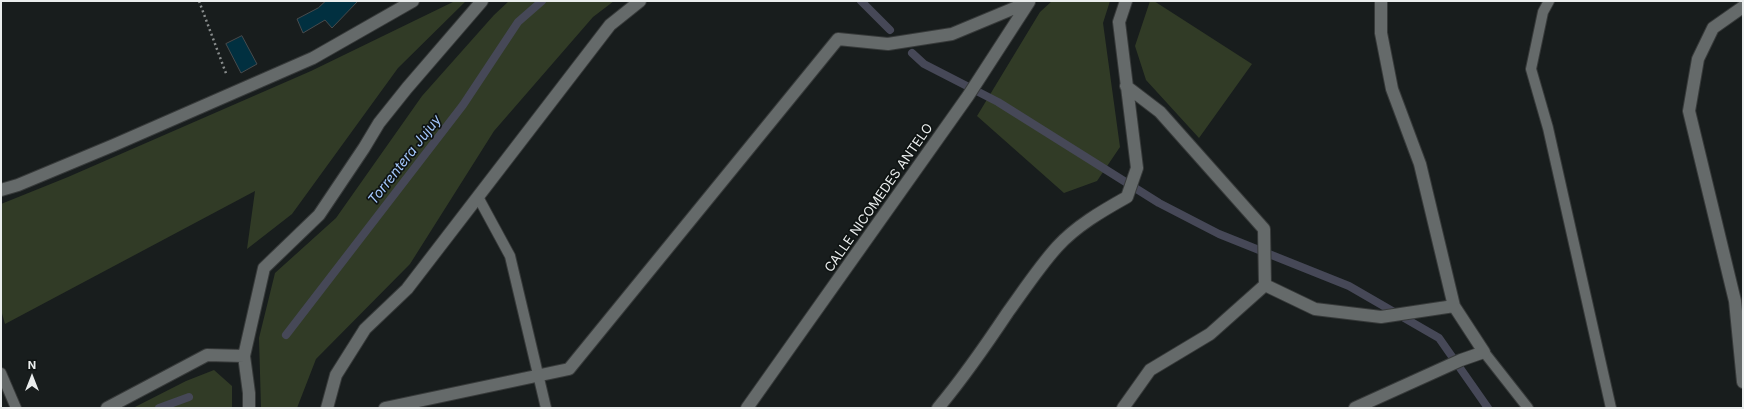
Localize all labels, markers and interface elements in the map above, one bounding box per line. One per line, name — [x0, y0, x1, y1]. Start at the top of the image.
water label: Torrentera Jujuy — [365, 112, 445, 208]
street label: CALLE NICOMEDES ANTELO — [822, 121, 936, 275]
north arrow — [12, 357, 52, 397]
text: N — [28, 358, 36, 372]

